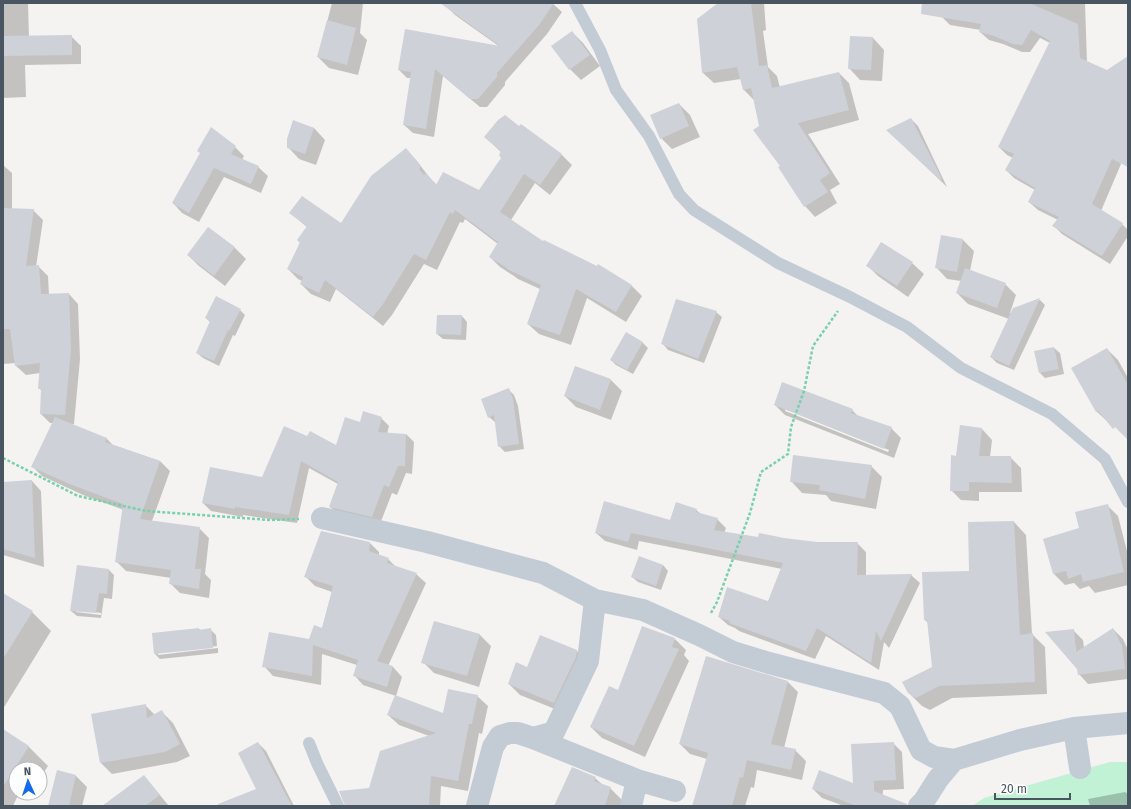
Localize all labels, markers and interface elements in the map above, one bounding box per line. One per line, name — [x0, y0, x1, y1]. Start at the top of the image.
north arrow — [8, 761, 48, 801]
text: N — [24, 765, 31, 778]
scale bar — [995, 775, 1070, 801]
text: 20 m — [1001, 782, 1027, 796]

